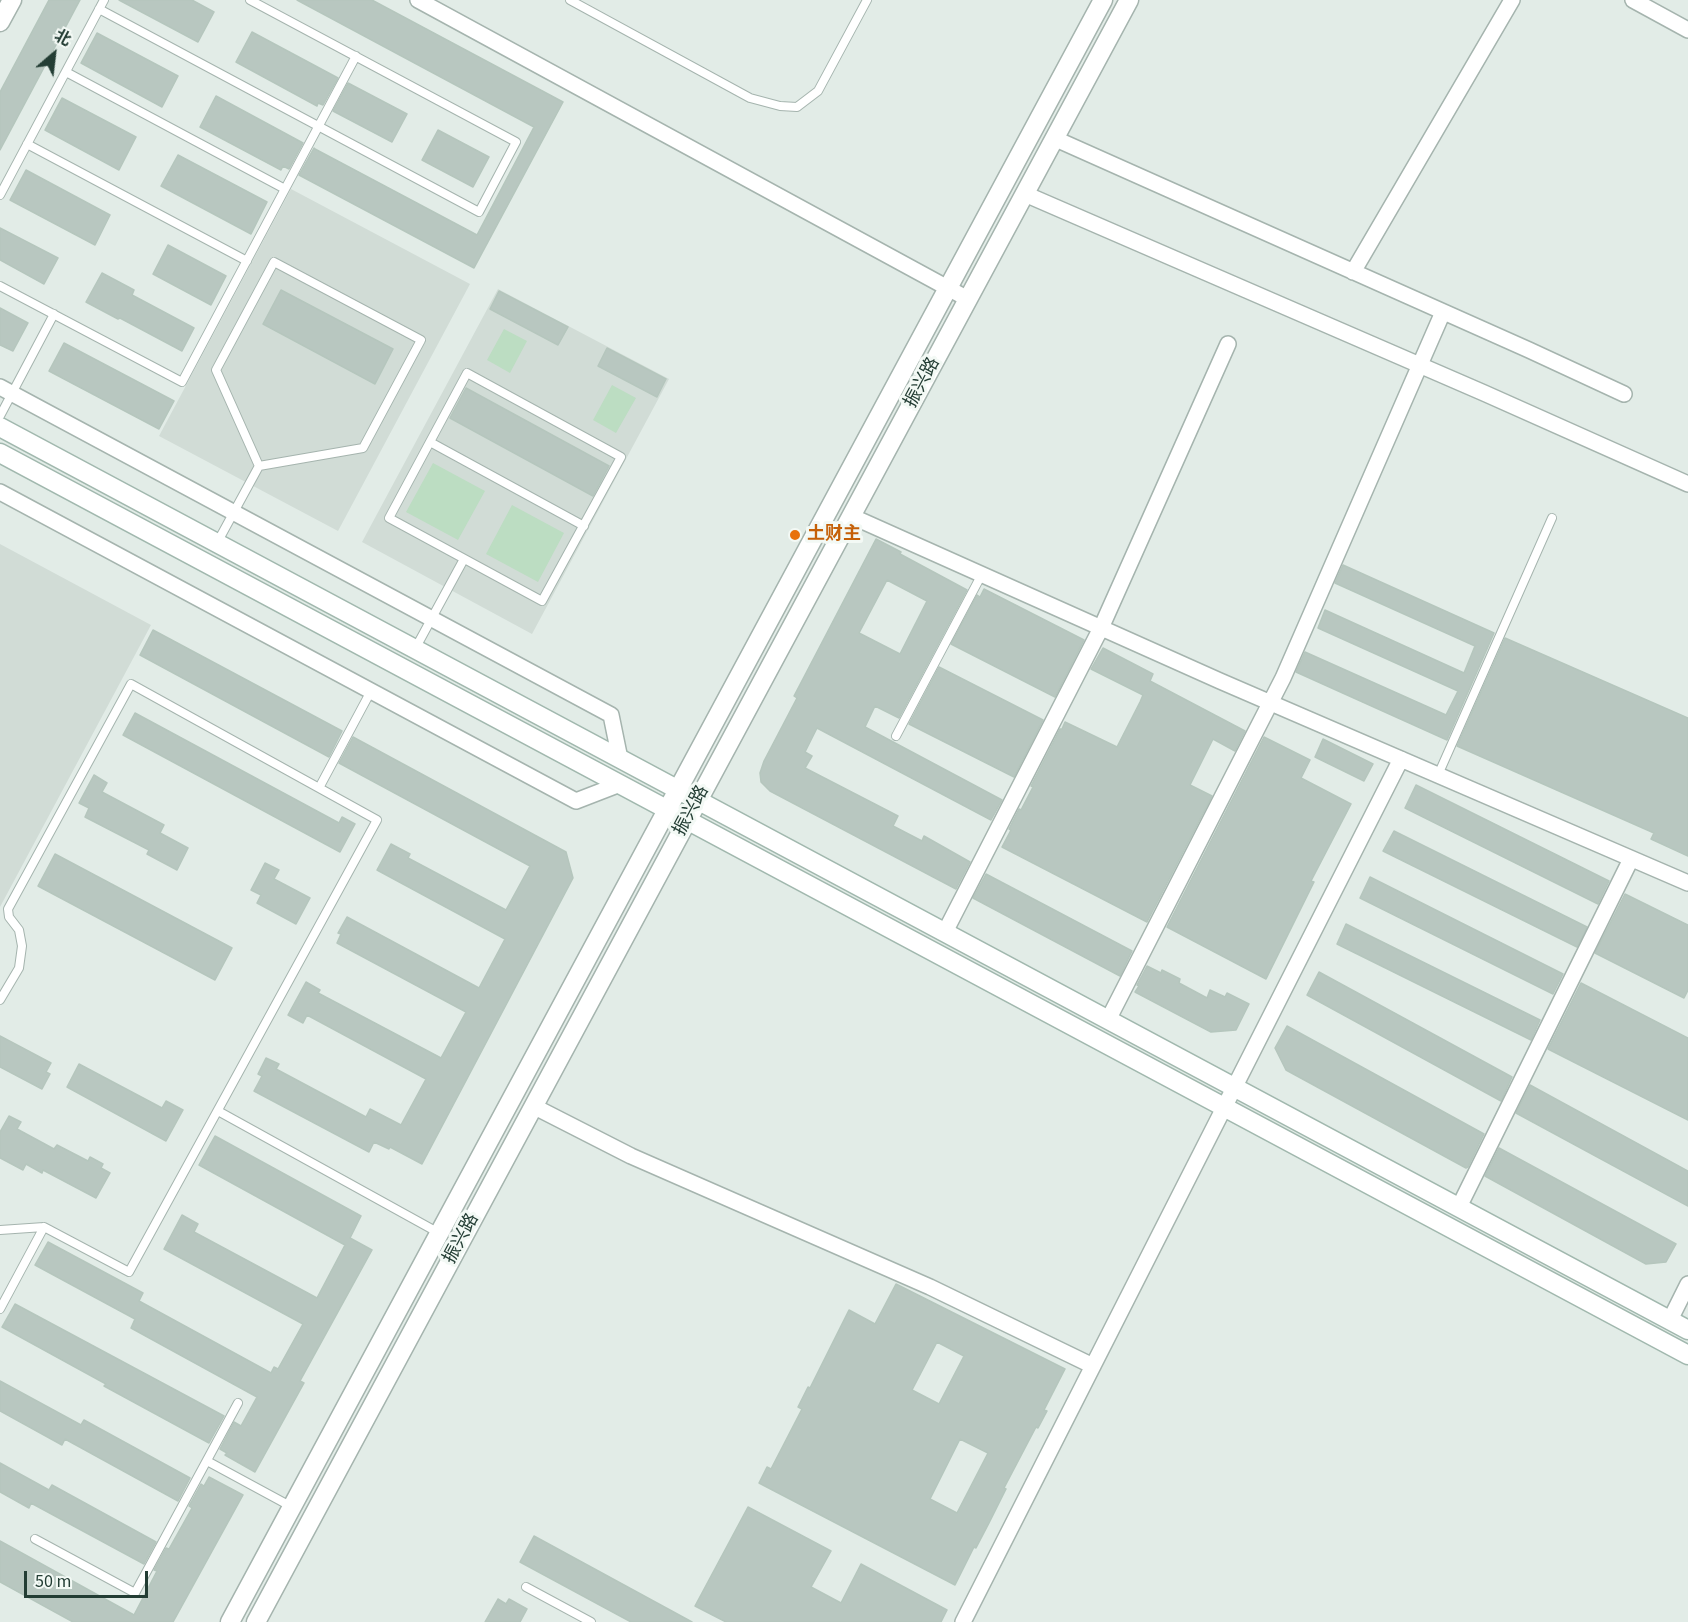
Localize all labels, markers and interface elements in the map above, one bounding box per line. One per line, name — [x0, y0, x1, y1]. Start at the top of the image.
north arrow — [24, 24, 84, 84]
text: 北 — [50, 25, 75, 52]
street label: 振兴路 — [901, 354, 945, 412]
place label: 土财主 — [807, 524, 861, 546]
marker: 土财主 — [788, 528, 802, 542]
street label: 振兴路 — [670, 782, 714, 840]
street label: 振兴路 — [440, 1210, 484, 1268]
scale bar — [27, 1559, 152, 1597]
text: 50 m — [35, 1569, 71, 1594]

